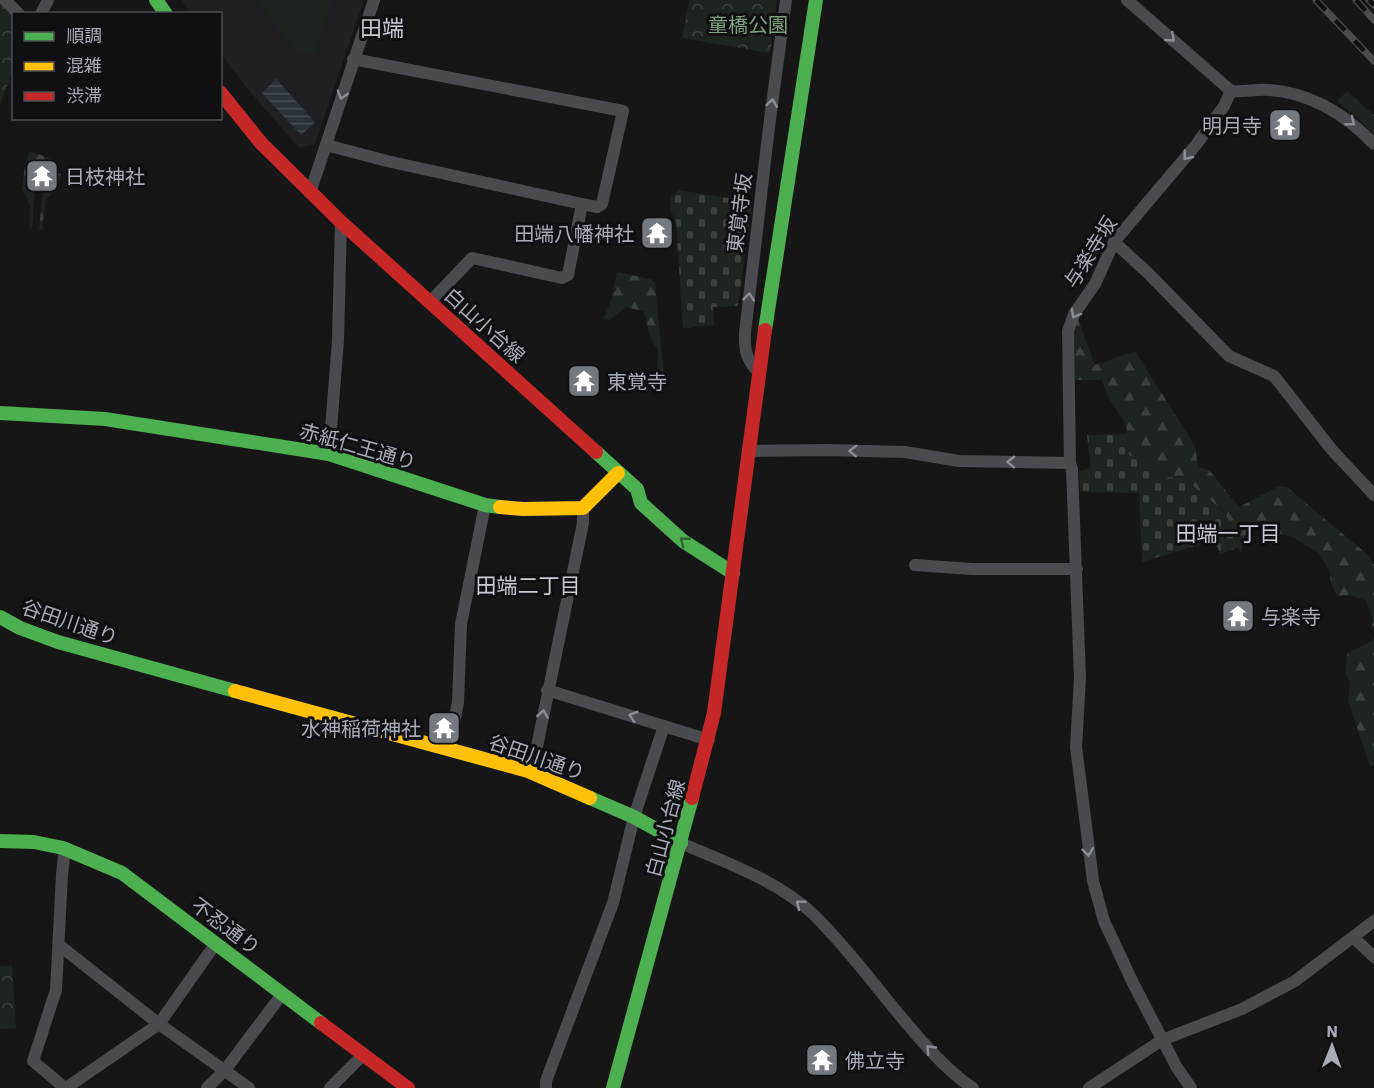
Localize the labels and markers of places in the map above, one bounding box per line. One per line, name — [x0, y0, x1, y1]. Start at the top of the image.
temple icon: 明月寺 — [1267, 107, 1303, 143]
place label: 明月寺 — [1202, 112, 1262, 139]
temple icon: 日枝神社 — [24, 158, 60, 194]
place label: 日枝神社 — [65, 163, 145, 190]
temple icon: 田端八幡神社 — [639, 215, 675, 251]
place label: 田端八幡神社 — [514, 220, 634, 247]
temple icon: 東覚寺 — [566, 363, 602, 399]
place label: 東覚寺 — [607, 368, 667, 395]
temple icon: 与楽寺 — [1220, 598, 1256, 634]
place label: 与楽寺 — [1261, 603, 1321, 630]
temple icon: 水神稲荷神社 — [426, 710, 462, 746]
place label: 水神稲荷神社 — [301, 715, 421, 742]
temple icon: 佛立寺 — [804, 1042, 840, 1078]
place label: 佛立寺 — [845, 1047, 905, 1074]

